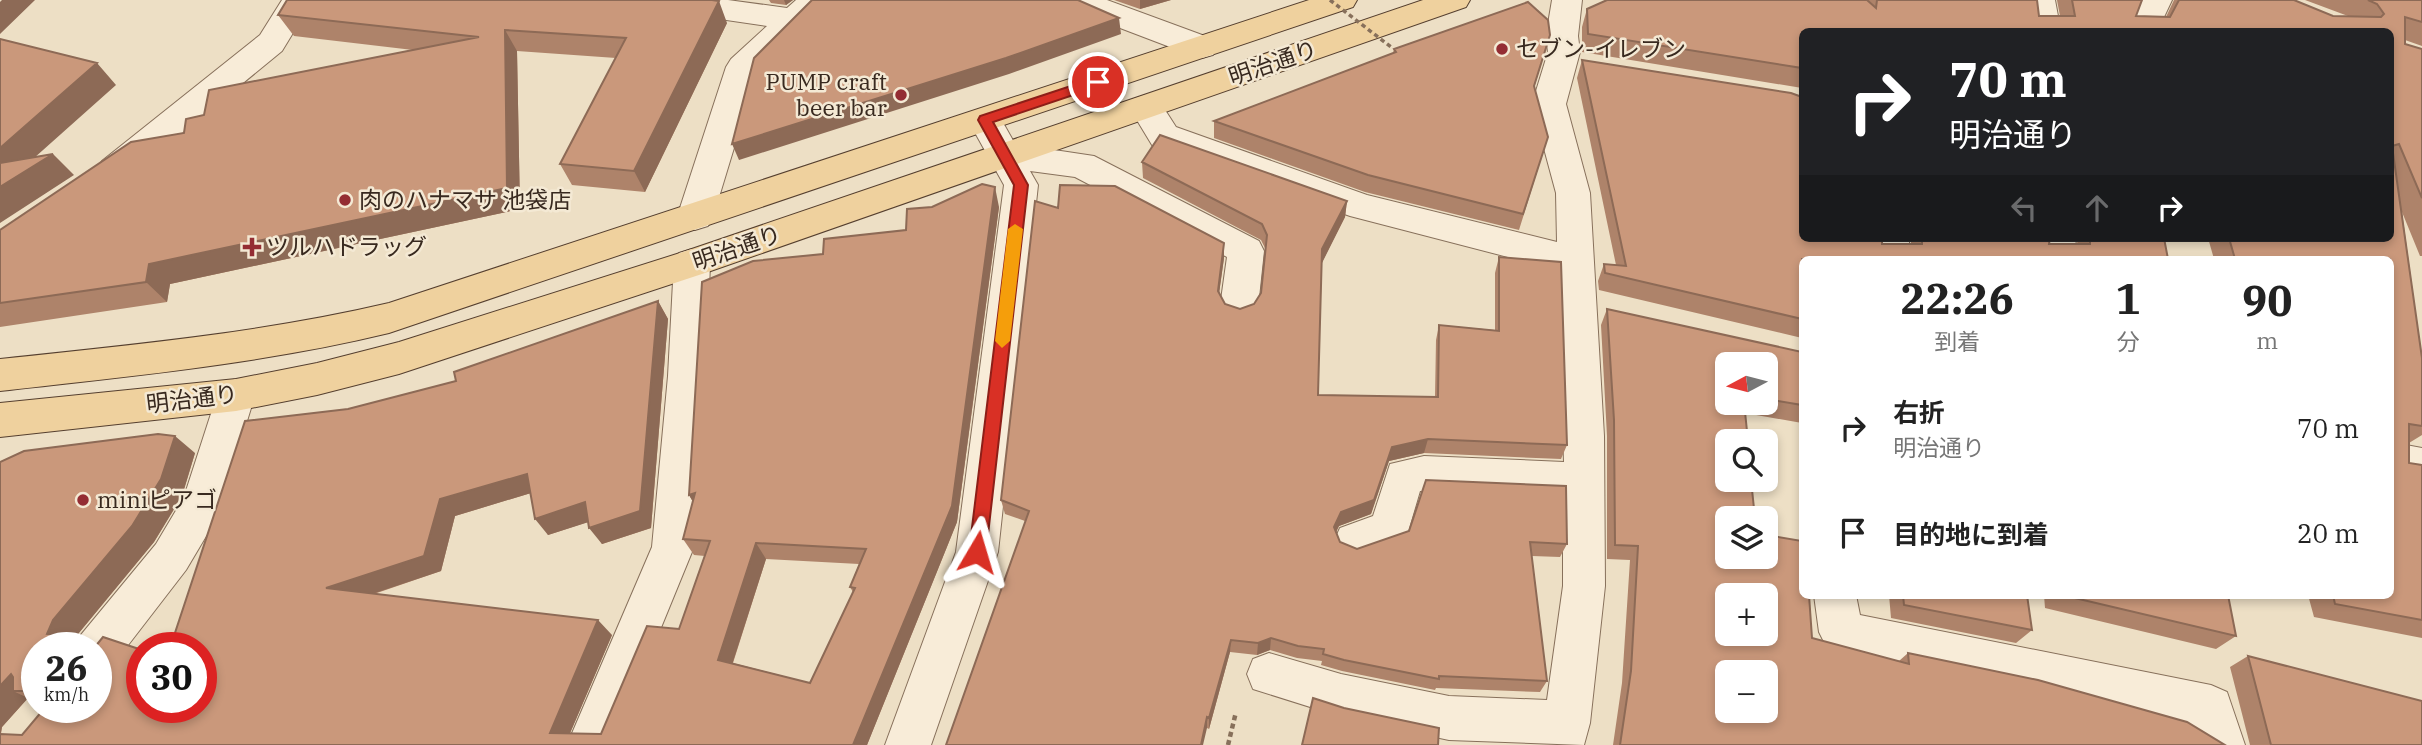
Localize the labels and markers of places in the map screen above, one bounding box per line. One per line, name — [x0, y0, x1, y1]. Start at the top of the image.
place label: セブン-イレブン — [1516, 33, 1686, 63]
marker: セブン-イレブン — [1494, 41, 1510, 57]
pin — [1068, 52, 1128, 112]
place label: PUMP craft beer bar — [765, 66, 887, 122]
marker: PUMP craft beer bar — [893, 87, 909, 103]
place label: 肉のハナマサ 池袋店 — [359, 184, 571, 214]
marker: 肉のハナマサ 池袋店 — [337, 192, 353, 208]
place label: ツルハドラッグ — [266, 231, 427, 261]
marker: ツルハドラッグ — [244, 239, 260, 255]
place label: miniピアゴ — [97, 484, 217, 514]
marker: miniピアゴ — [75, 492, 91, 508]

